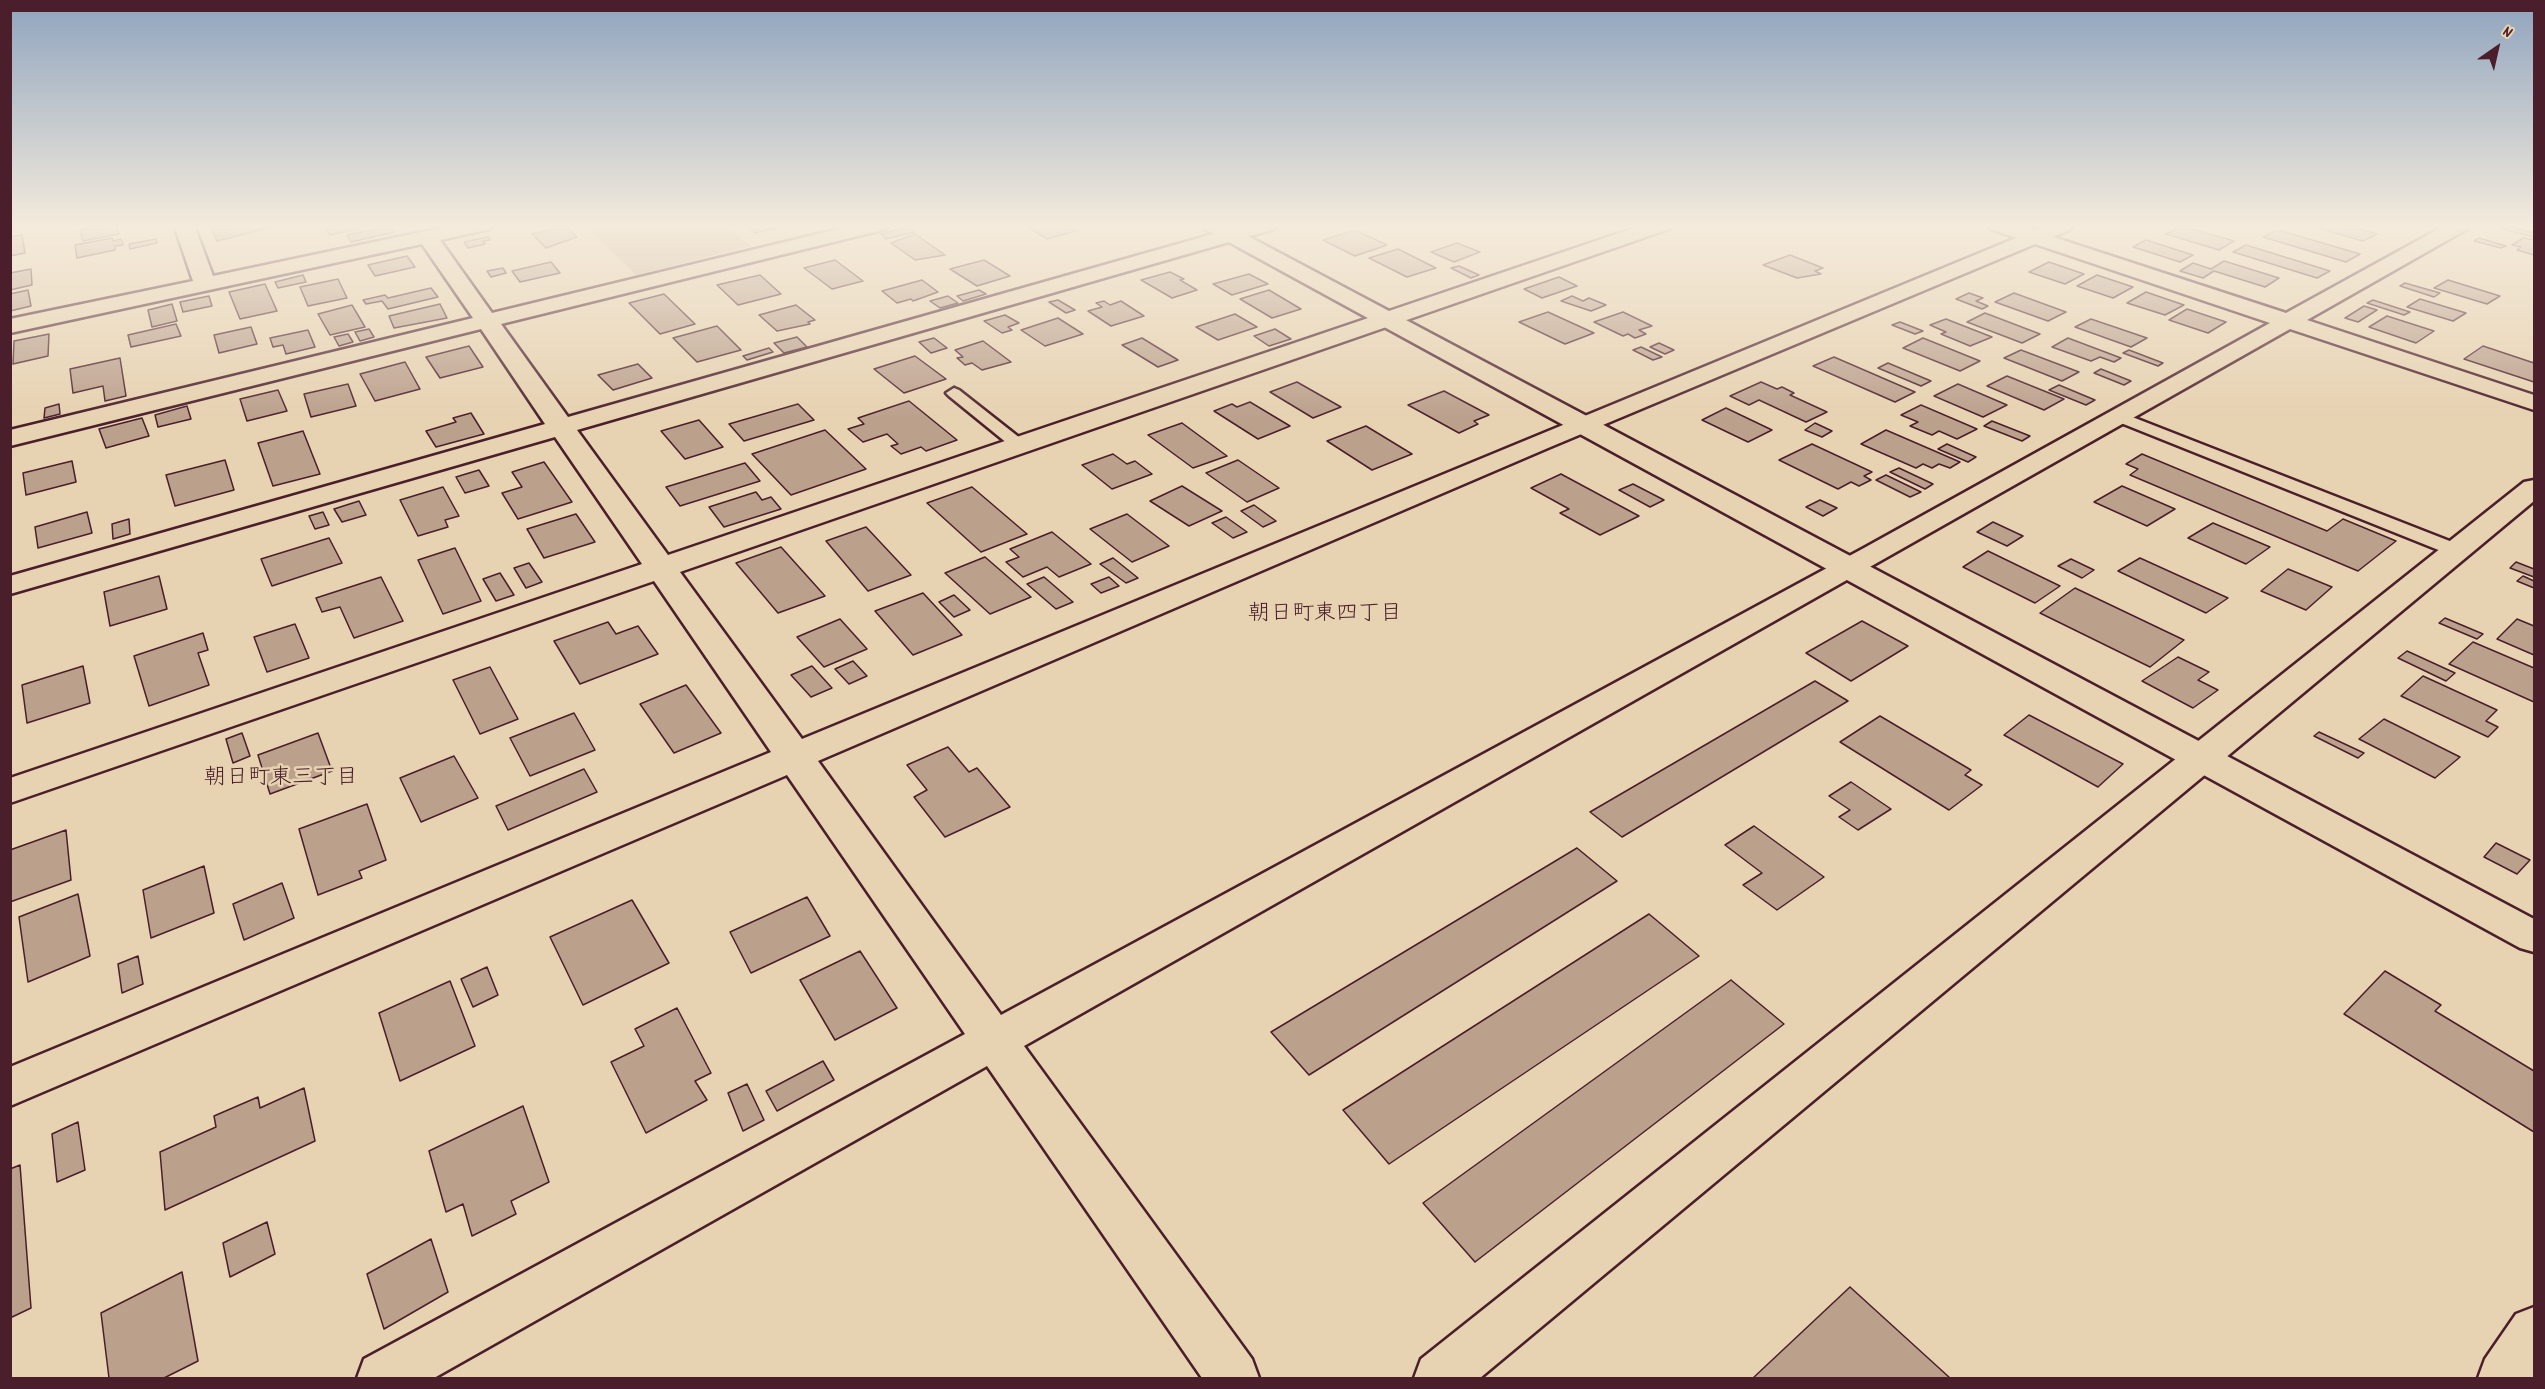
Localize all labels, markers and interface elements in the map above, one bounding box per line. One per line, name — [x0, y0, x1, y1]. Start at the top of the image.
north arrow — [2467, 18, 2527, 78]
text: N — [2498, 21, 2517, 44]
district label: 朝日町東四丁目 — [1248, 603, 1402, 629]
district label: 朝日町東三丁目 — [204, 767, 358, 793]

